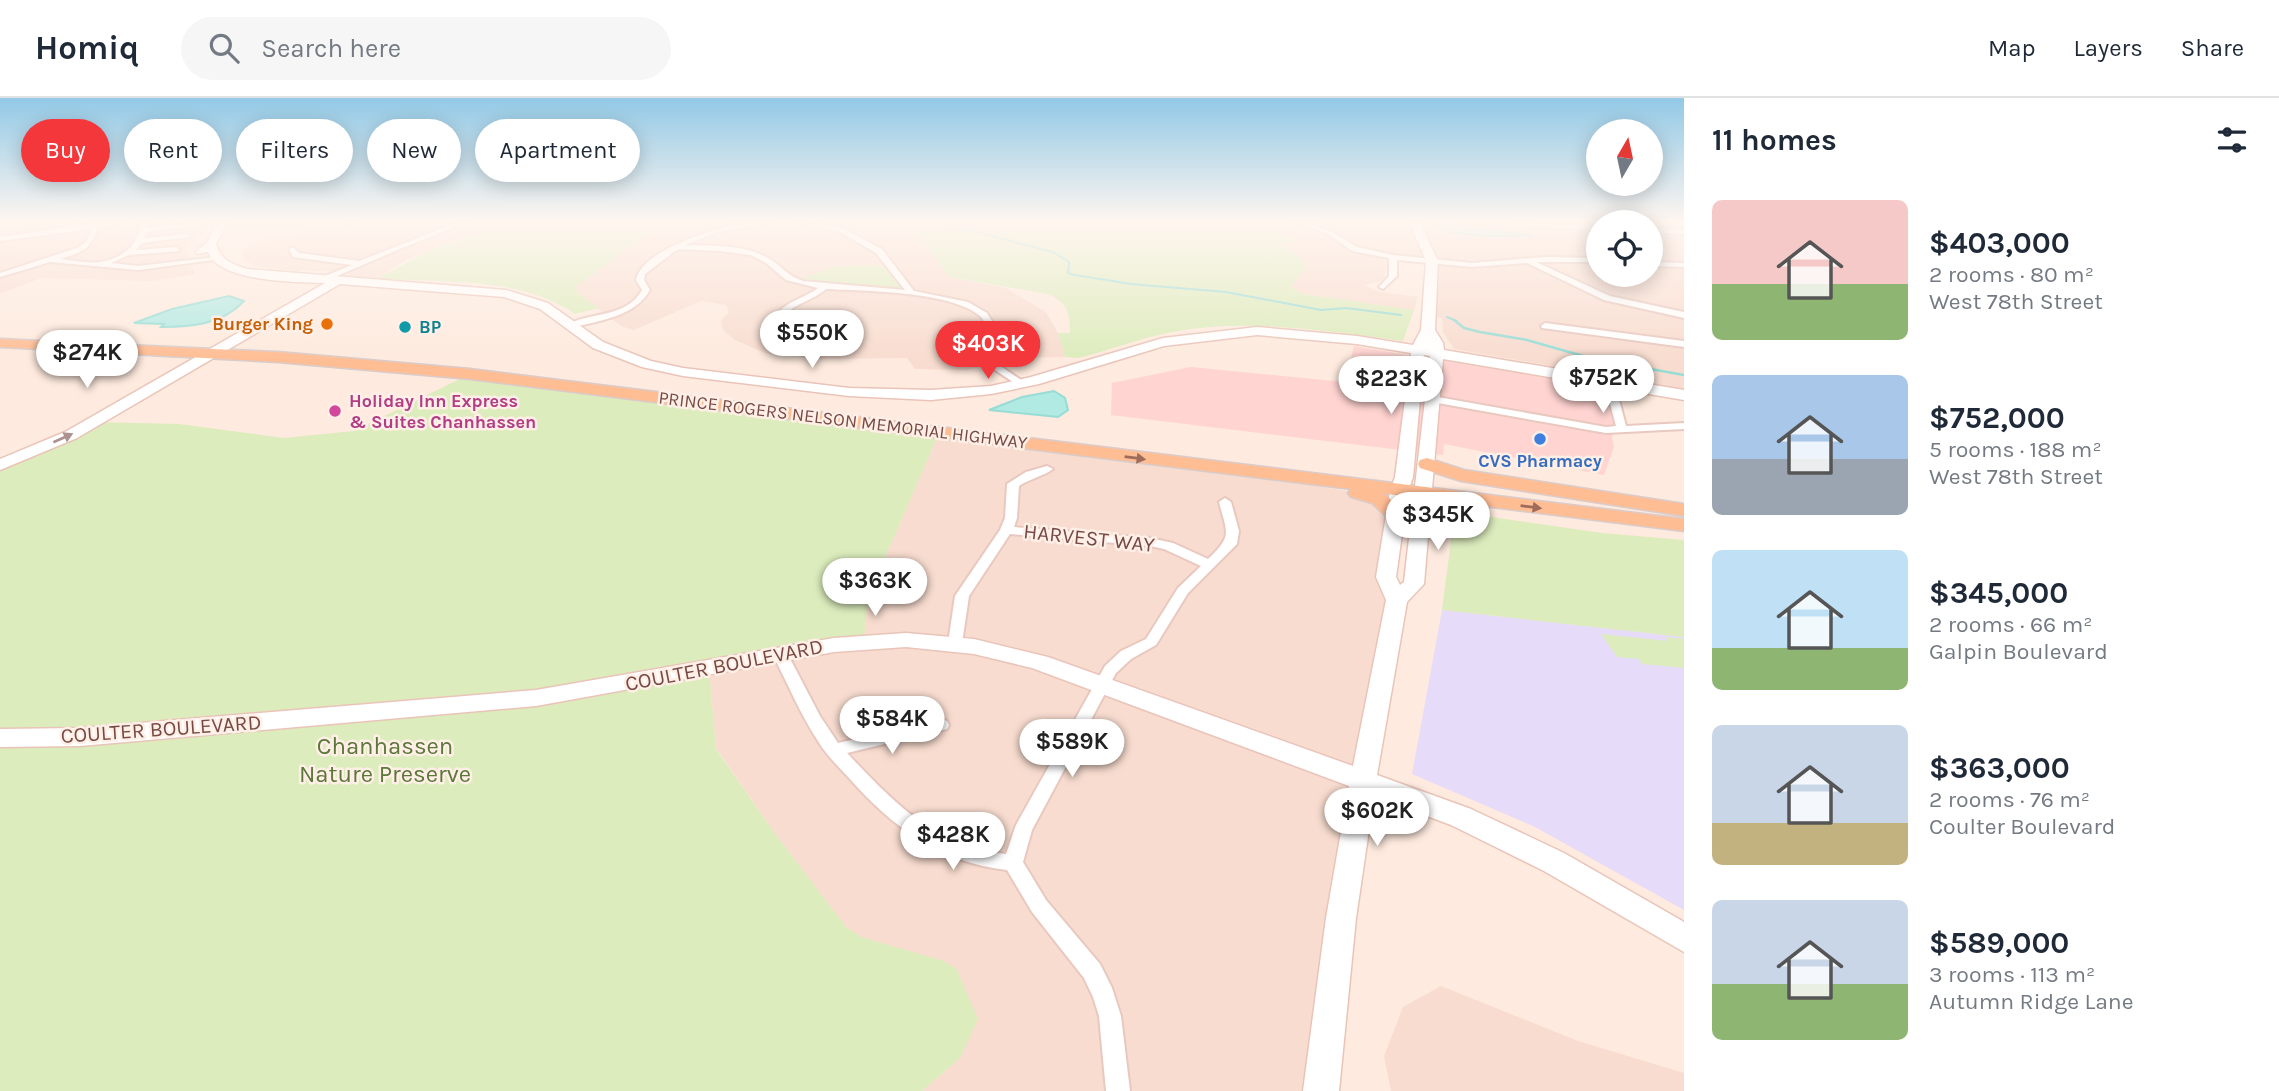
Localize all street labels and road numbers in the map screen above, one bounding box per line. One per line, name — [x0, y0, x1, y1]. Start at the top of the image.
street label: PRINCE ROGERS NELSON MEMORIAL HIGHWAY — [657, 386, 1029, 454]
street label: HARVEST WAY — [1022, 519, 1156, 557]
street label: COULTER BOULEVARD — [623, 634, 825, 696]
street label: COULTER BOULEVARD — [60, 710, 262, 748]

